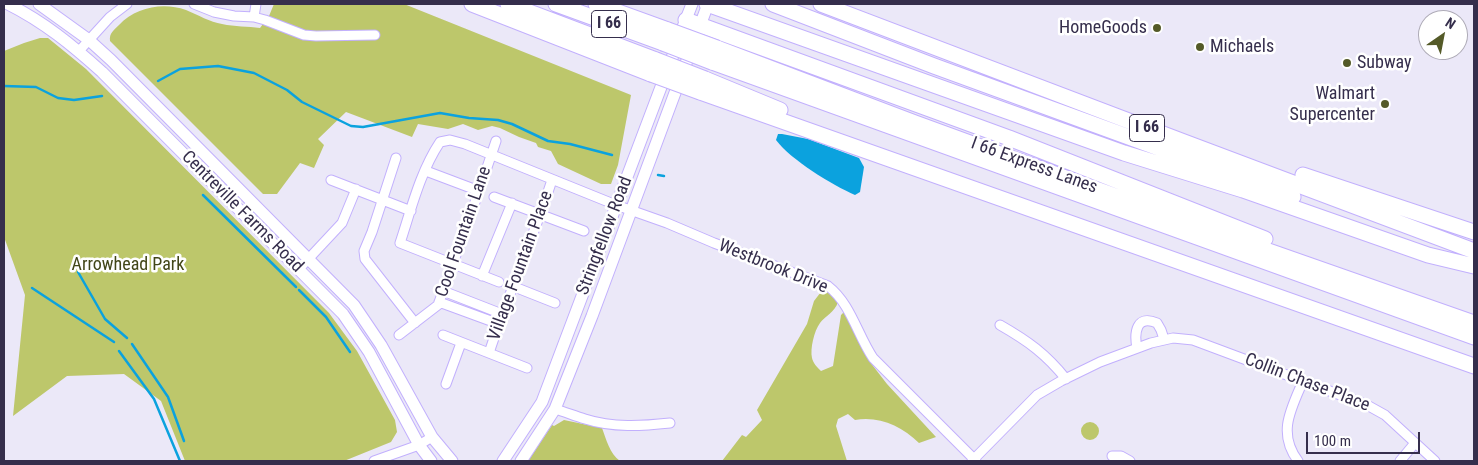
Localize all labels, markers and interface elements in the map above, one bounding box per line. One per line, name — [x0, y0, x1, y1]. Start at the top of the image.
road number: I 66 — [592, 10, 626, 38]
north arrow — [1418, 10, 1468, 60]
text: N — [1443, 14, 1459, 32]
place label: HomeGoods — [1059, 17, 1147, 39]
marker: HomeGoods — [1151, 22, 1163, 34]
place label: Michaels — [1210, 36, 1274, 58]
marker: Michaels — [1194, 41, 1206, 53]
place label: Subway — [1357, 52, 1412, 74]
marker: Subway — [1341, 57, 1353, 69]
place label: Walmart Supercenter — [1290, 83, 1375, 126]
marker: Walmart Supercenter — [1379, 98, 1391, 110]
road number: I 66 — [1130, 115, 1164, 142]
street label: I 66 Express Lanes — [968, 133, 1100, 199]
street label: Centreville Farms Road — [177, 147, 307, 277]
street label: Cool Fountain Lane — [432, 164, 496, 300]
street label: Stringfellow Road — [573, 174, 637, 298]
street label: Village Fountain Place — [484, 188, 558, 344]
street label: Westbrook Drive — [715, 235, 831, 299]
park label: Arrowhead Park — [72, 254, 184, 276]
street label: Collin Chase Place — [1241, 349, 1373, 417]
scale bar — [1308, 422, 1422, 454]
text: 100 m — [1314, 432, 1351, 450]

